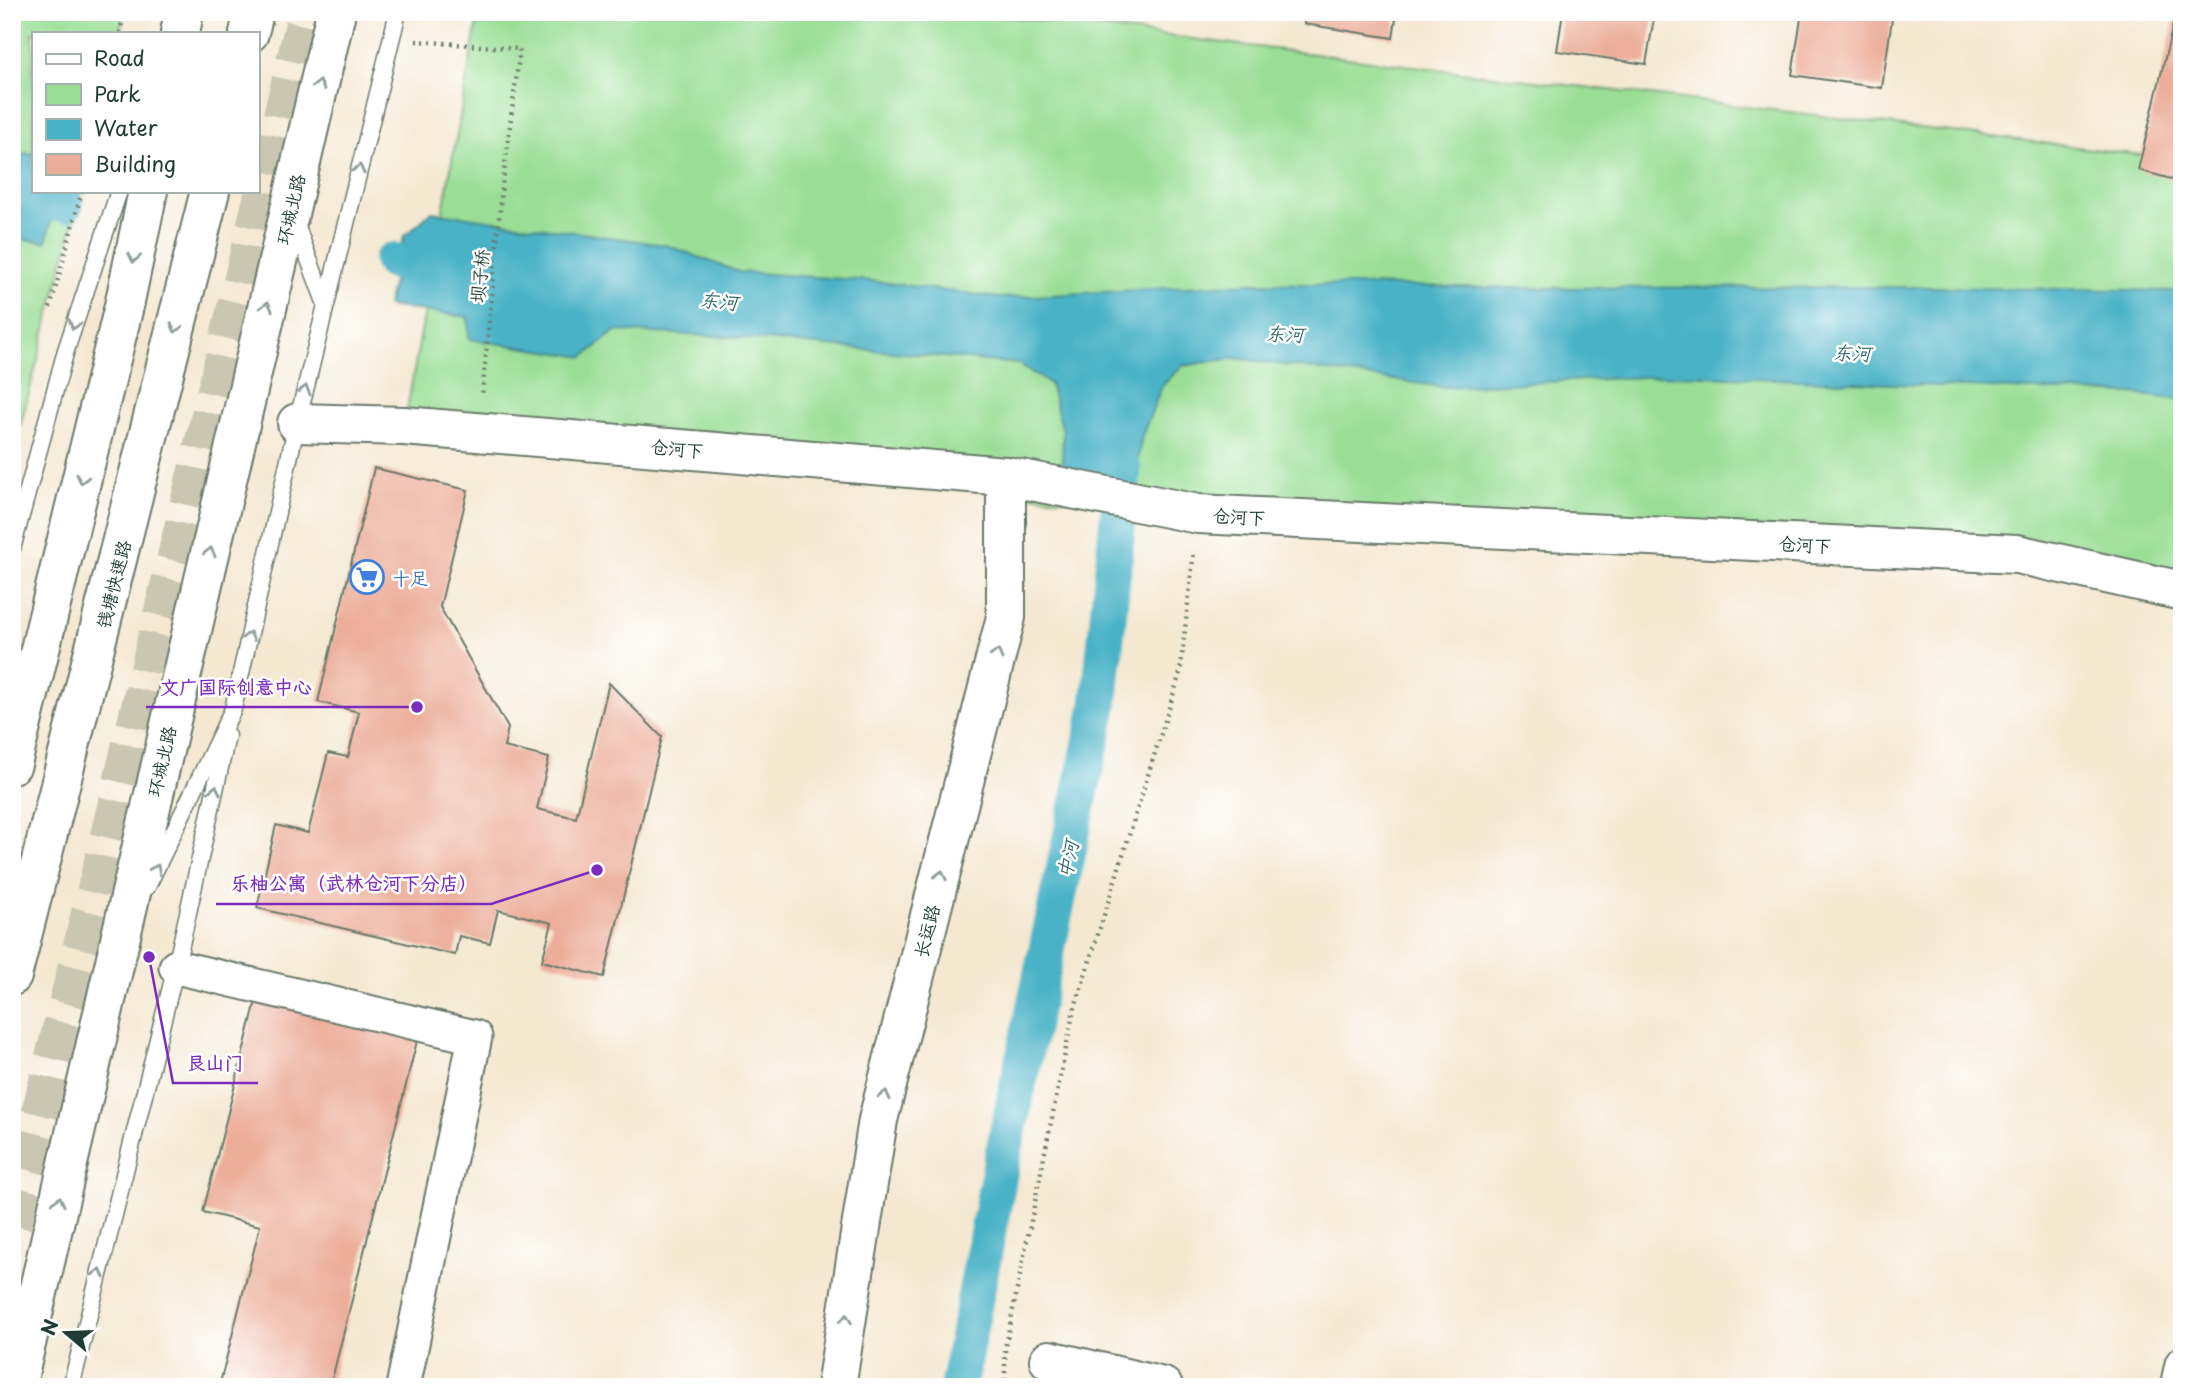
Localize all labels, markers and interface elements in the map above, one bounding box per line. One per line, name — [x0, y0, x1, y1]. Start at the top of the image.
legend — [32, 32, 259, 192]
text: Road — [94, 41, 145, 73]
text: Park — [94, 77, 141, 109]
one-way arrow — [311, 79, 325, 91]
text: Water — [94, 111, 158, 143]
text: Building — [94, 147, 176, 179]
one-way arrow — [351, 163, 365, 175]
street label: 环城北路 — [269, 171, 311, 247]
street label: 坝子桥 — [463, 248, 495, 304]
one-way arrow — [128, 252, 143, 264]
water label: 东河 — [699, 284, 742, 316]
one-way arrow — [259, 301, 273, 313]
water label: 东河 — [1266, 318, 1307, 348]
one-way arrow — [68, 319, 83, 331]
one-way arrow — [170, 322, 184, 334]
water label: 东河 — [1833, 337, 1874, 367]
one-way arrow — [297, 384, 311, 396]
street label: 仓河下 — [649, 432, 705, 464]
one-way arrow — [76, 473, 90, 485]
street label: 仓河下 — [1211, 501, 1267, 531]
street label: 仓河下 — [1777, 529, 1833, 559]
street label: 钱塘快速路 — [89, 537, 137, 631]
one-way arrow — [201, 546, 216, 558]
supermarket icon: 十足 — [348, 558, 386, 596]
place label: 十足 — [392, 564, 428, 591]
one-way arrow — [241, 630, 256, 642]
one-way arrow — [989, 648, 1003, 660]
callout: 文广国际创意中心 — [146, 667, 326, 707]
text: 文广国际创意中心 — [160, 672, 312, 700]
street label: 环城北路 — [140, 723, 182, 799]
one-way arrow — [207, 784, 221, 796]
water label: 中河 — [1049, 835, 1085, 881]
one-way arrow — [148, 864, 162, 876]
callout: 乐柚公寓（武林仓河下分店） — [216, 864, 491, 904]
text: 乐柚公寓（武林仓河下分店） — [230, 868, 478, 896]
one-way arrow — [933, 869, 947, 881]
street label: 长运路 — [906, 902, 946, 960]
callout: 艮山门 — [173, 1043, 258, 1083]
text: 艮山门 — [186, 1048, 244, 1076]
one-way arrow — [877, 1089, 891, 1101]
one-way arrow — [51, 1195, 65, 1207]
one-way arrow — [91, 1267, 105, 1279]
north arrow — [32, 1298, 102, 1368]
one-way arrow — [838, 1313, 853, 1325]
text: N — [33, 1315, 65, 1339]

